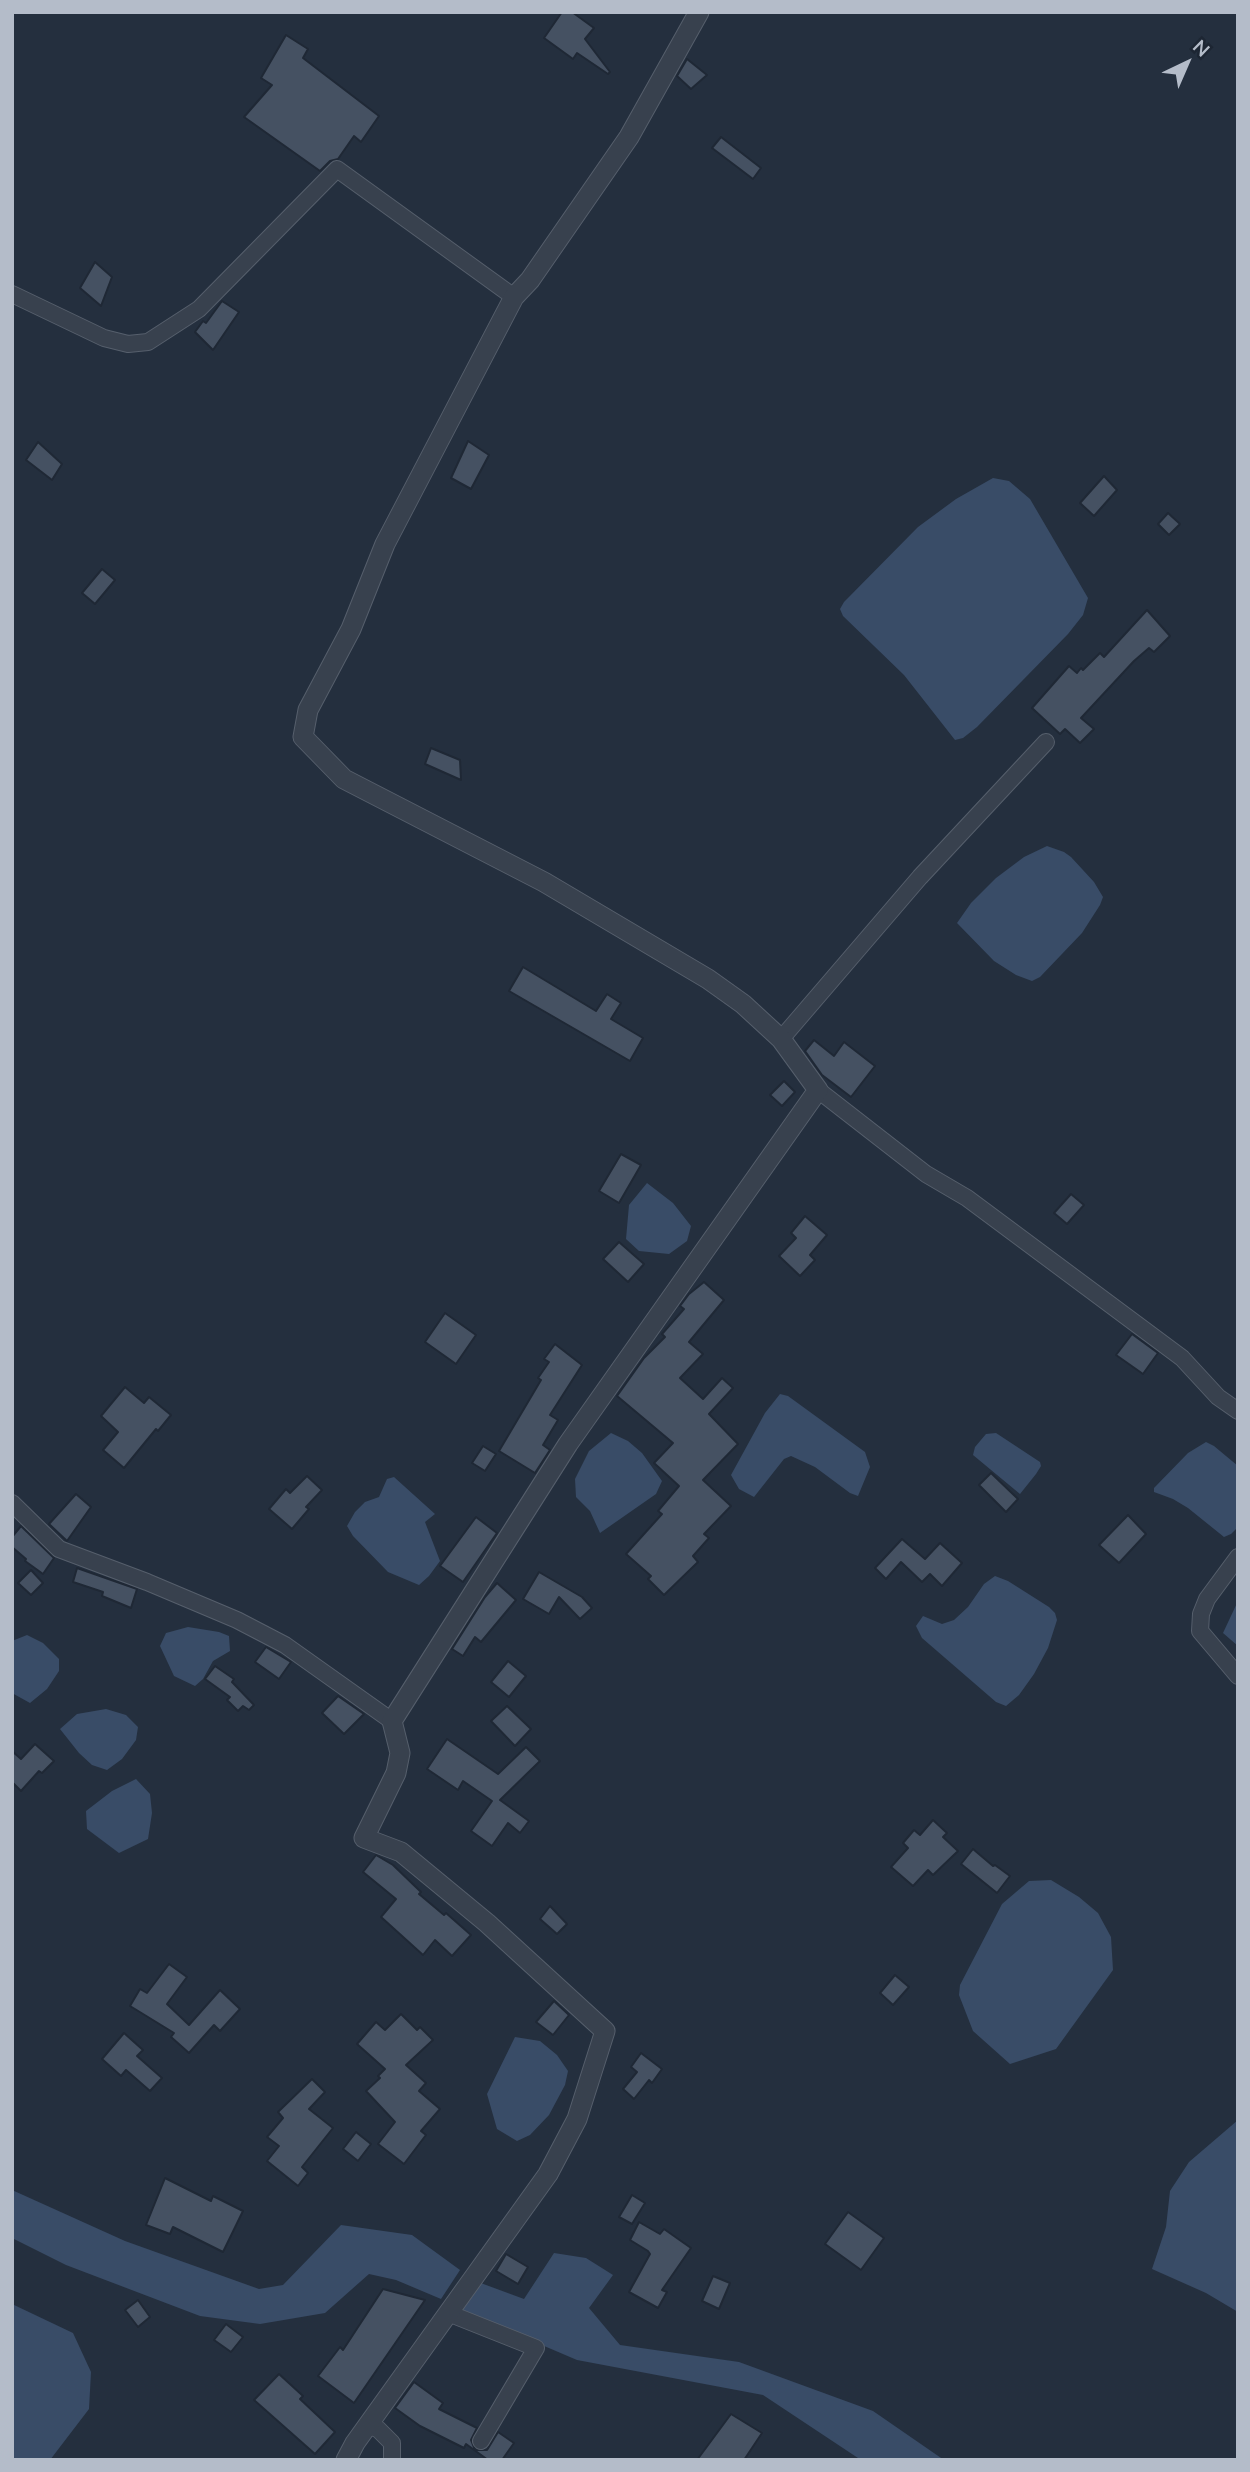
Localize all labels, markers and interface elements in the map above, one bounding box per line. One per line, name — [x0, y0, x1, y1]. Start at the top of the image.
north arrow — [1152, 28, 1222, 98]
text: N — [1188, 34, 1215, 62]

